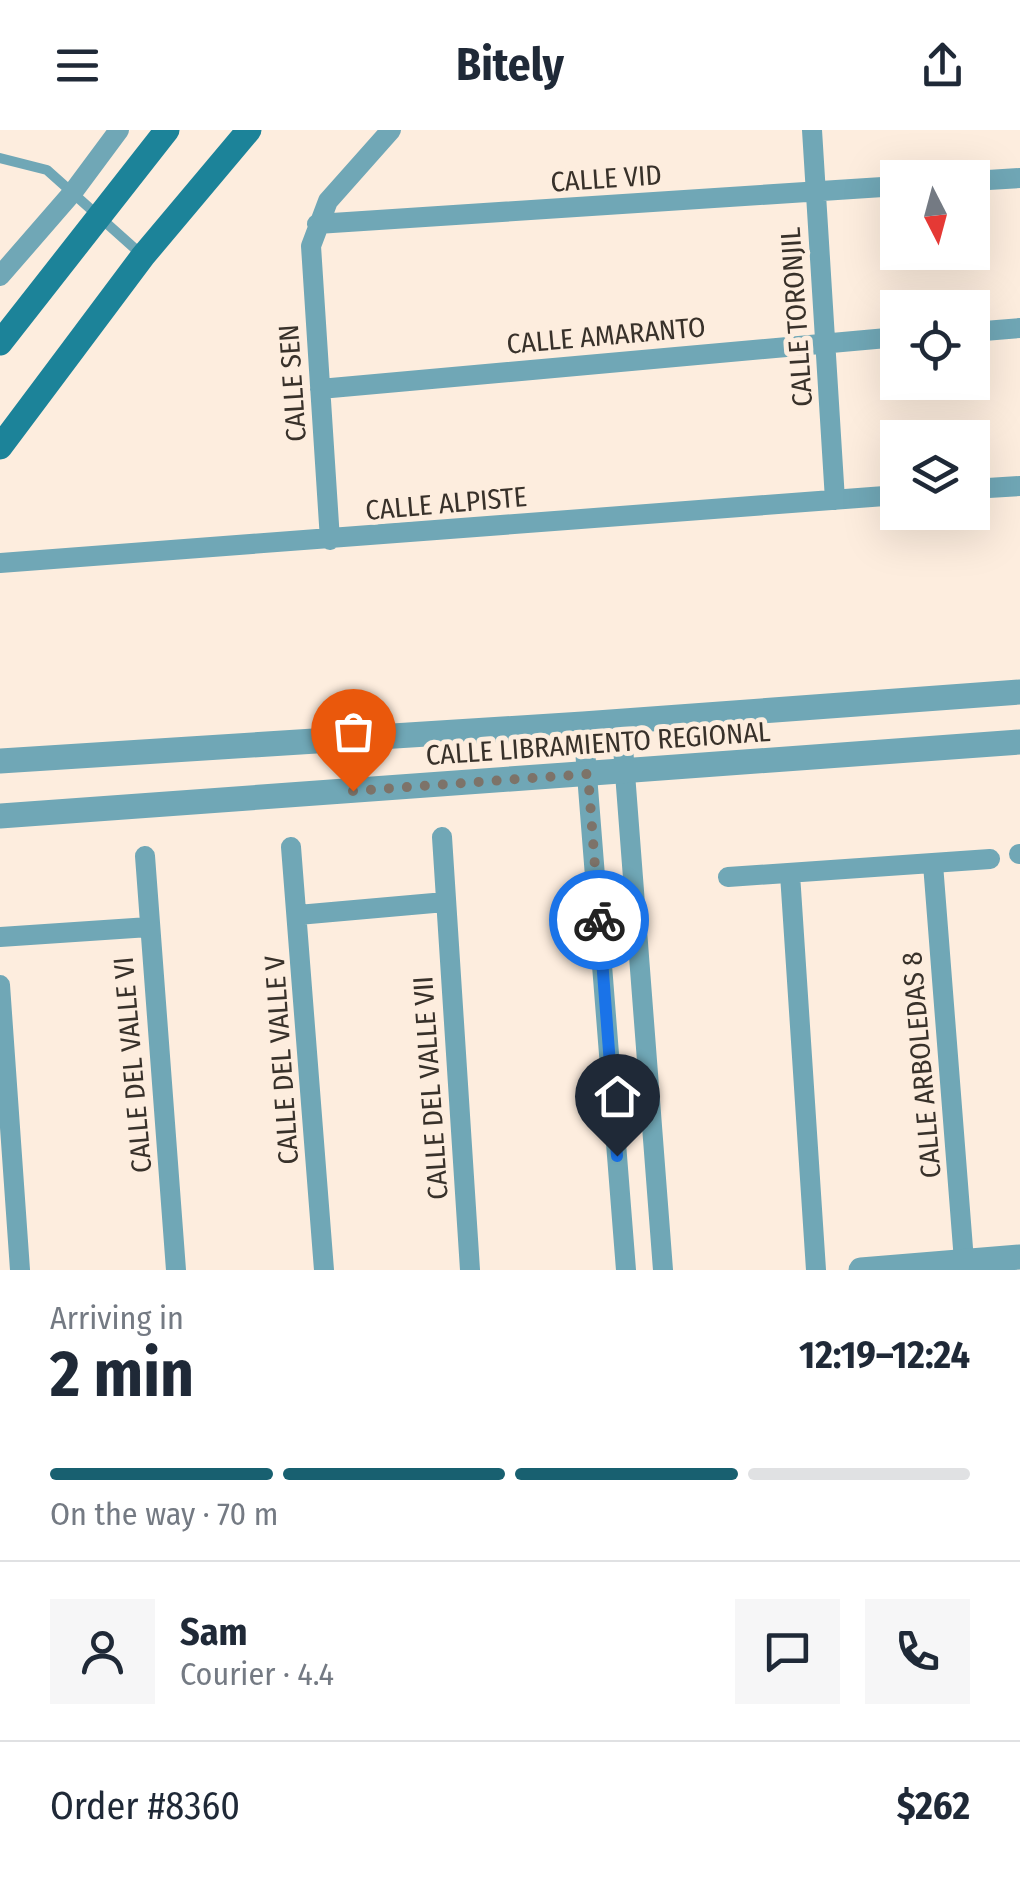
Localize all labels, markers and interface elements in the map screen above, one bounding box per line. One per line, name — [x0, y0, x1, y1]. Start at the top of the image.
icon: menu — [50, 38, 105, 93]
text: Bitely — [456, 38, 564, 92]
icon: share — [915, 38, 970, 93]
street label: CALLE VID — [549, 158, 663, 199]
north arrow — [880, 160, 990, 270]
map controls — [880, 160, 990, 530]
street label: CALLE TORONJIL — [774, 225, 819, 408]
button: locate — [880, 290, 990, 400]
street label: CALLE AMARANTO — [505, 310, 707, 361]
street label: CALLE SEN — [272, 323, 313, 443]
button: layers — [880, 420, 990, 530]
street label: CALLE ALPISTE — [364, 480, 528, 527]
pin — [311, 689, 396, 792]
icon: bag — [326, 704, 381, 759]
street label: CALLE LIBRAMIENTO REGIONAL — [425, 715, 772, 772]
courier — [549, 870, 649, 970]
icon: bike — [572, 893, 627, 948]
street label: CALLE ARBOLEDAS 8 — [895, 950, 948, 1180]
street label: CALLE DEL VALLE V — [258, 954, 305, 1165]
street label: CALLE DEL VALLE VI — [107, 956, 158, 1174]
street label: CALLE DEL VALLE VII — [406, 975, 455, 1201]
pin — [575, 1054, 660, 1157]
icon: home — [590, 1069, 645, 1124]
text: Arriving in — [50, 1299, 184, 1337]
text: 12:19–12:24 — [799, 1332, 970, 1378]
text: 2 min — [50, 1335, 194, 1413]
text: On the way · 70 m — [50, 1495, 278, 1533]
button: person — [50, 1599, 155, 1704]
button: chat — [735, 1599, 840, 1704]
button: phone — [865, 1599, 970, 1704]
text: Sam — [180, 1609, 248, 1655]
text: Courier · 4.4 — [180, 1655, 334, 1693]
text: Order #8360 — [50, 1783, 240, 1829]
text: $262 — [897, 1783, 970, 1829]

